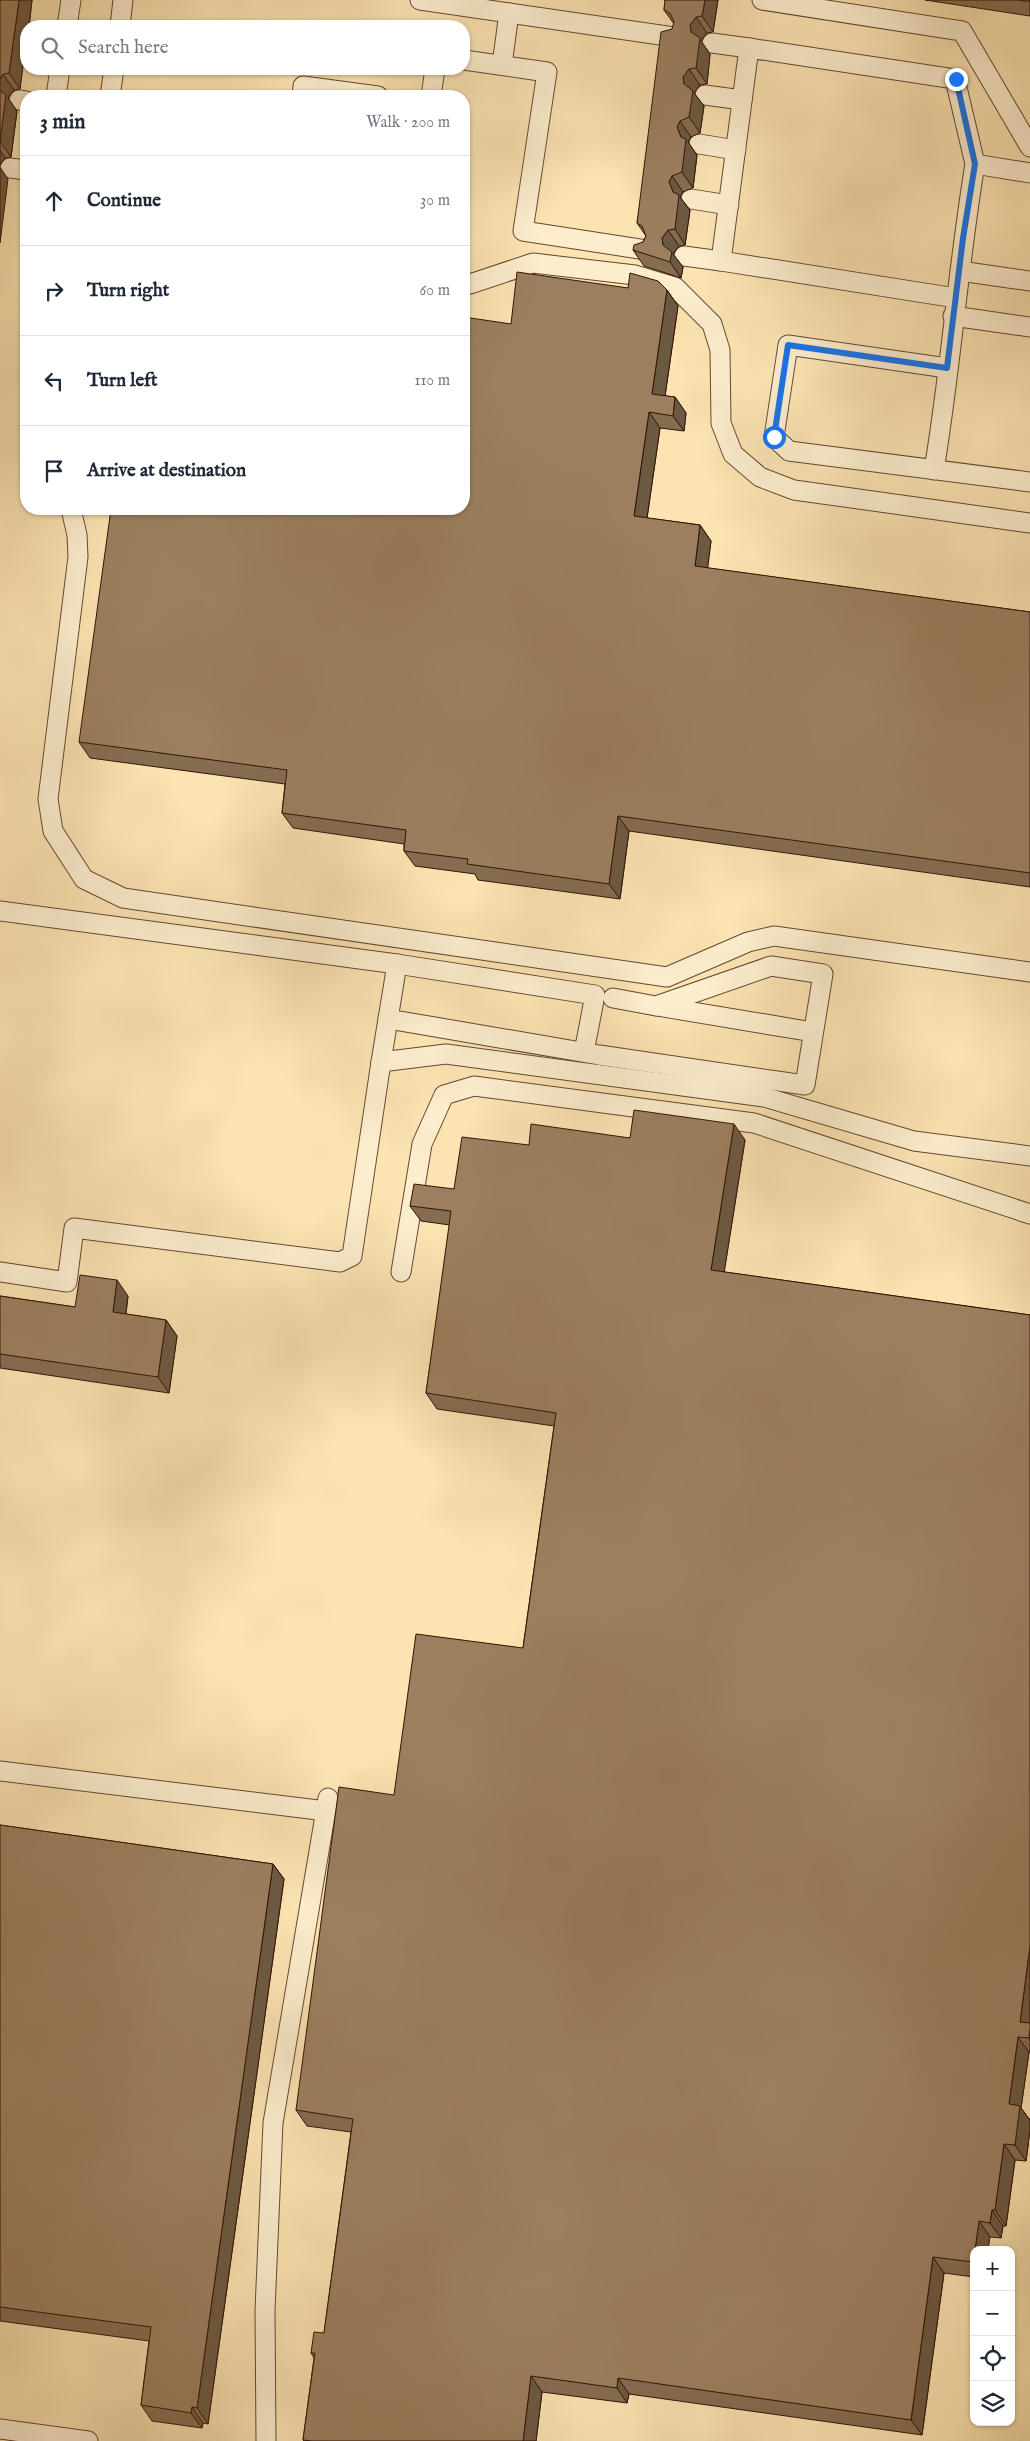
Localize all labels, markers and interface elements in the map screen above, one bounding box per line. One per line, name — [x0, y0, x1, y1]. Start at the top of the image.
search box — [20, 20, 470, 75]
icon: search — [38, 34, 66, 62]
text: Search here — [78, 36, 169, 60]
route end — [945, 68, 968, 91]
text: 3 min — [40, 109, 85, 136]
text: Walk · 200 m — [366, 113, 450, 133]
icon: ahead — [40, 187, 68, 215]
text: Continue — [87, 189, 161, 213]
text: 30 m — [420, 191, 450, 211]
icon: right — [40, 277, 68, 305]
text: Turn right — [87, 279, 169, 303]
text: 60 m — [420, 281, 450, 301]
icon: left — [40, 367, 68, 395]
text: Turn left — [87, 369, 158, 393]
text: 110 m — [414, 371, 450, 391]
route start — [763, 426, 786, 449]
icon: arrive — [40, 457, 68, 485]
text: Arrive at destination — [87, 459, 246, 483]
map controls — [970, 2246, 1015, 2426]
button: + — [970, 2246, 1015, 2291]
button: − — [970, 2291, 1015, 2336]
button: locate — [970, 2336, 1015, 2381]
button: layers — [970, 2381, 1015, 2426]

